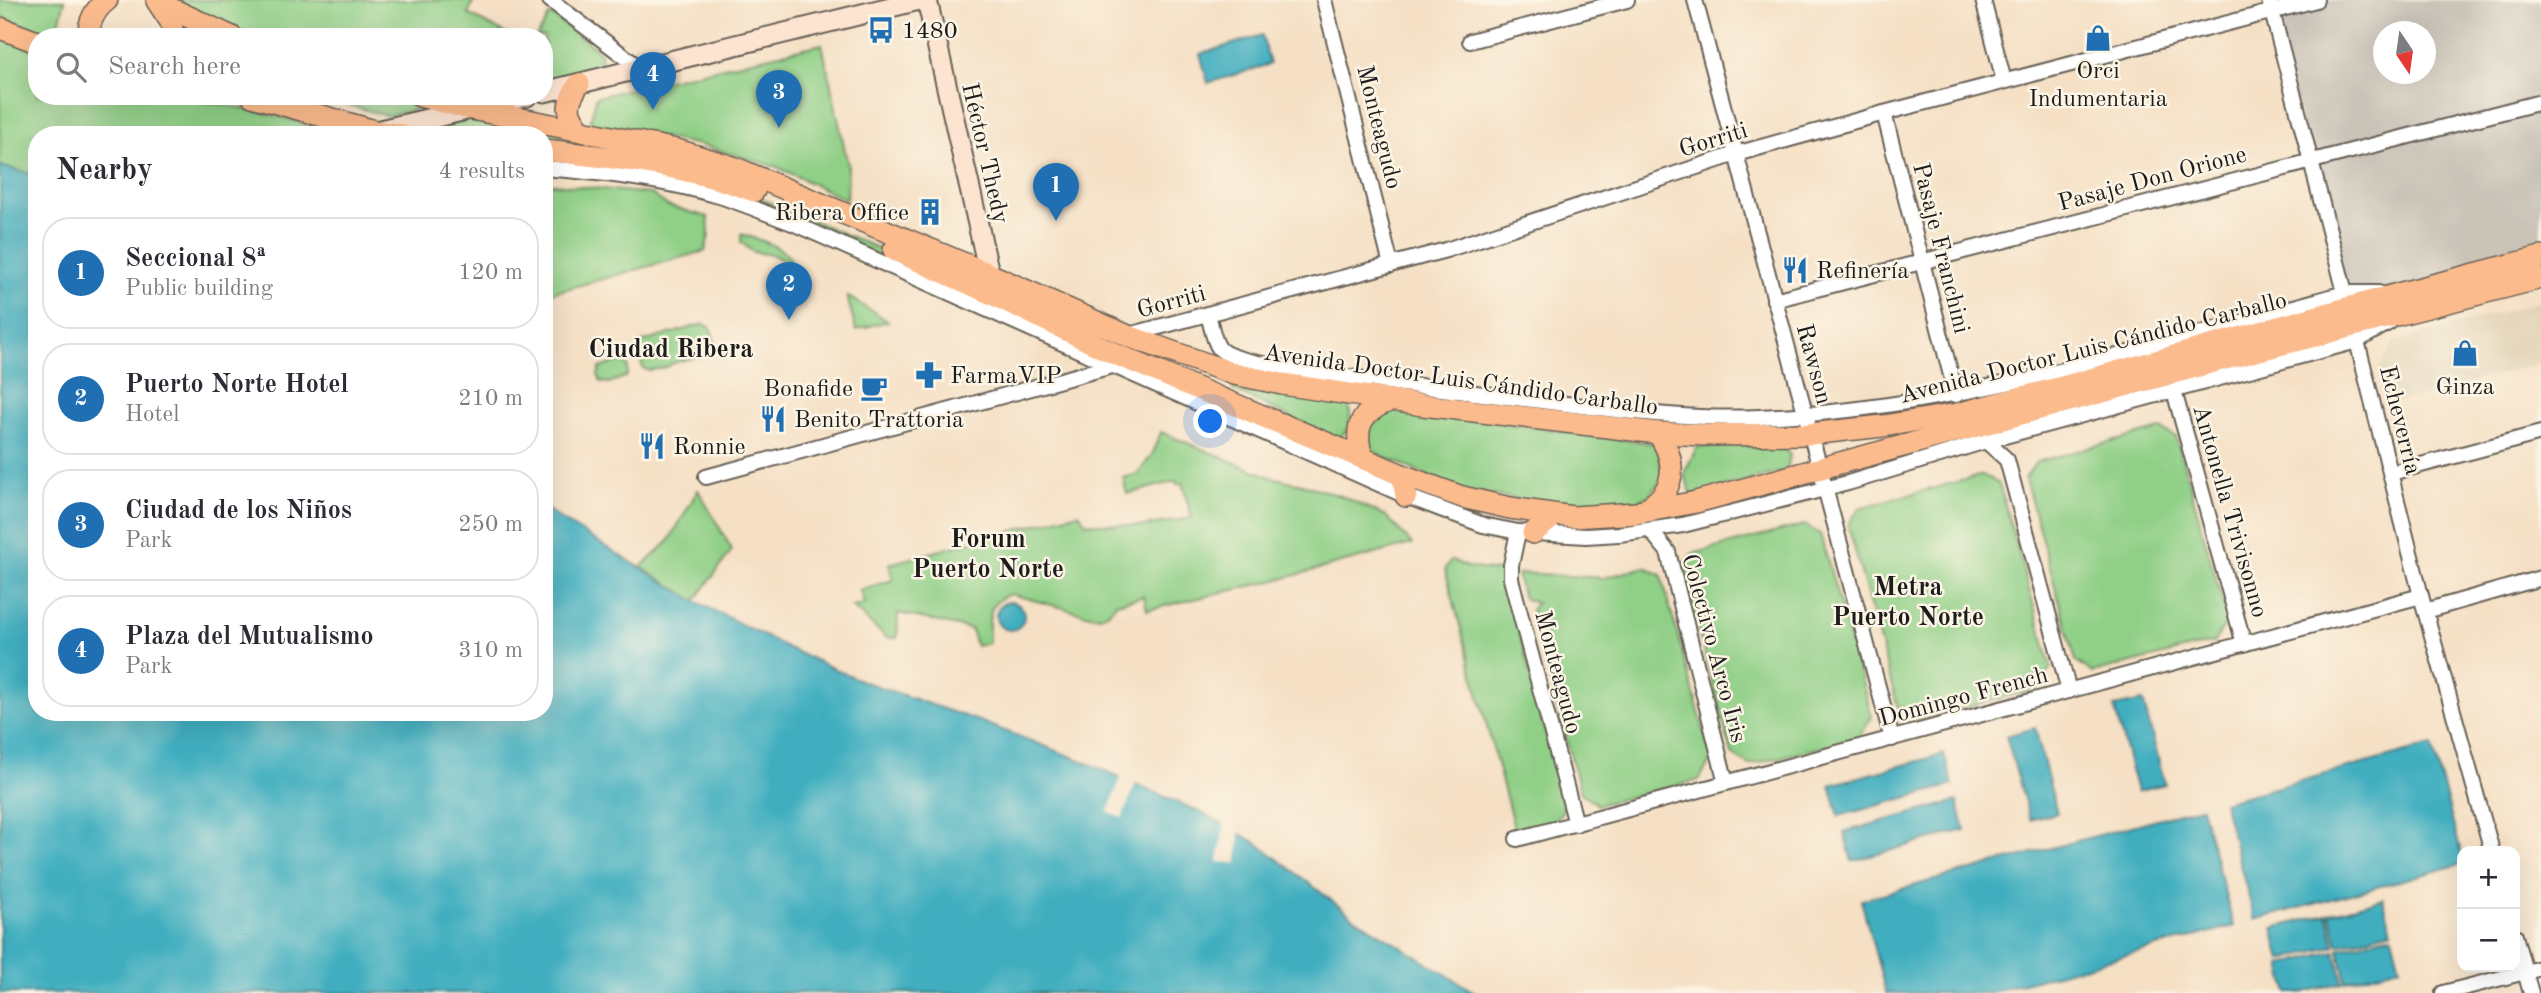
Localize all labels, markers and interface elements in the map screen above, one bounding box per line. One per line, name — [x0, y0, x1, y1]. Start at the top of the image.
bus stop icon: 1480 — [866, 15, 896, 45]
place label: 1480 — [902, 20, 958, 44]
north arrow — [2373, 21, 2436, 84]
shop icon: Orci Indumentaria — [2083, 23, 2113, 53]
search box — [28, 28, 553, 105]
icon: search — [52, 48, 90, 86]
pin: 4 — [630, 52, 676, 110]
text: Search here — [108, 54, 241, 80]
place label: Orci Indumentaria — [2028, 60, 2168, 112]
street label: Monteagudo — [1351, 63, 1405, 192]
pin: 3 — [756, 70, 802, 128]
street label: Héctor Thedy — [956, 81, 1012, 226]
street label: Gorriti — [1676, 119, 1751, 163]
street label: Pasaje Don Orione — [2056, 143, 2249, 217]
text: Nearby — [56, 156, 153, 186]
text: 4 results — [439, 160, 525, 183]
street label: Pasaje Franchini — [1907, 161, 1973, 336]
pin: 1 — [1033, 163, 1079, 221]
building icon: Ribera Office — [915, 197, 945, 227]
place label: Ribera Office — [775, 202, 909, 226]
text: Seccional 8ª — [125, 246, 266, 272]
restaurant icon: Refinería — [1780, 255, 1810, 285]
place label: Refinería — [1816, 260, 1909, 284]
text: 1 — [74, 261, 88, 284]
text: 120 m — [458, 261, 523, 284]
pin: 2 — [766, 262, 812, 320]
text: Public building — [125, 277, 273, 300]
street label: Gorriti — [1134, 282, 1209, 324]
street label: Avenida Doctor Luis Cándido Carballo — [1897, 289, 2290, 409]
street label: Rawson — [1791, 322, 1835, 407]
district label: Ciudad Ribera — [589, 337, 753, 363]
shop icon: Ginza — [2450, 338, 2480, 368]
street label: Avenida Doctor Luis Cándido Carballo — [1262, 341, 1660, 421]
pharmacy icon: FarmaVIP — [914, 360, 944, 390]
street label: Echeverría — [2374, 363, 2424, 478]
place label: FarmaVIP — [950, 365, 1062, 389]
text: Puerto Norte Hotel — [125, 372, 349, 398]
cafe icon: Bonafide — [859, 373, 889, 403]
place label: Ginza — [2435, 376, 2495, 400]
place label: Bonafide — [763, 378, 853, 402]
text: 2 — [74, 387, 88, 410]
text: 210 m — [458, 387, 523, 410]
text: Hotel — [125, 403, 179, 426]
street label: Antonella Trivisonno — [2187, 403, 2271, 621]
restaurant icon: Benito Trattoria — [758, 404, 788, 434]
your location — [1193, 404, 1227, 438]
place label: Benito Trattoria — [794, 409, 964, 433]
restaurant icon: Ronnie — [637, 431, 667, 461]
place label: Ronnie — [673, 436, 746, 460]
text: Ciudad de los Niños — [125, 498, 352, 524]
text: 3 — [74, 513, 88, 536]
text: 250 m — [458, 513, 523, 536]
district label: Forum Puerto Norte — [912, 527, 1064, 583]
text: Park — [125, 529, 172, 552]
street label: Colectivo Arco Iris — [1676, 551, 1750, 746]
district label: Metra Puerto Norte — [1832, 575, 1984, 631]
street label: Monteagudo — [1529, 608, 1585, 737]
text: Plaza del Mutualismo — [125, 624, 374, 650]
text: 4 — [74, 639, 88, 662]
text: 310 m — [458, 639, 523, 662]
text: Park — [125, 655, 172, 678]
street label: Domingo French — [1876, 664, 2051, 732]
map controls — [2457, 846, 2520, 972]
button: + — [2457, 846, 2520, 909]
button: − — [2457, 909, 2520, 972]

